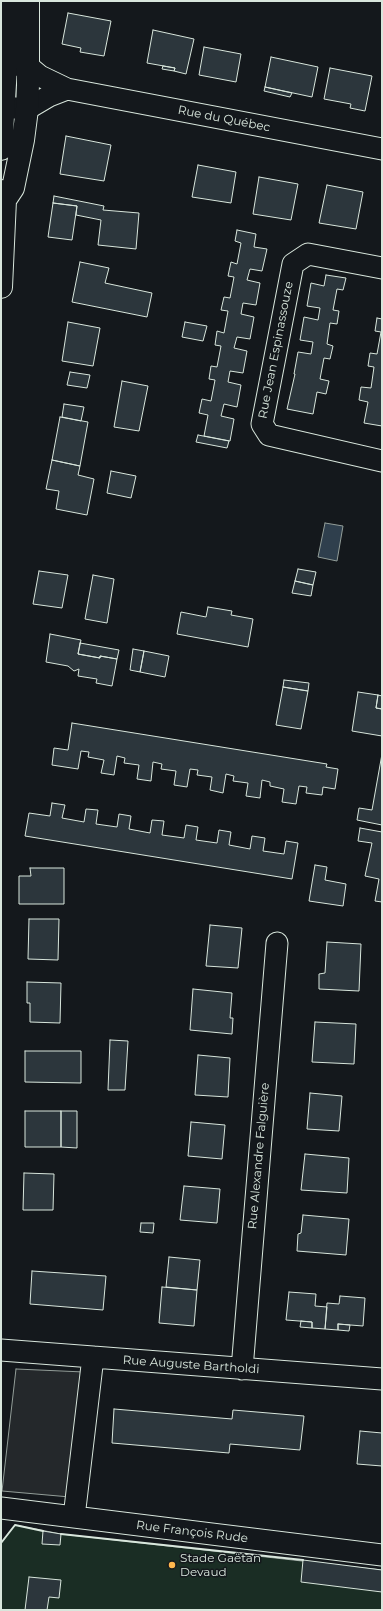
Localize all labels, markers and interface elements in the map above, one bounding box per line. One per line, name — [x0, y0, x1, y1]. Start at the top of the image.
street label: Rue du Québec — [176, 103, 272, 135]
street label: Rue Jean Espinassouze — [256, 280, 296, 420]
street label: Rue Alexandre Falguière — [245, 1082, 273, 1230]
street label: Rue Auguste Bartholdi — [122, 1353, 260, 1377]
street label: Rue François Rude — [135, 1518, 249, 1546]
place label: Stade Gaëtan Devaud — [180, 1551, 261, 1579]
marker: Stade Gaëtan Devaud — [167, 1560, 177, 1570]

